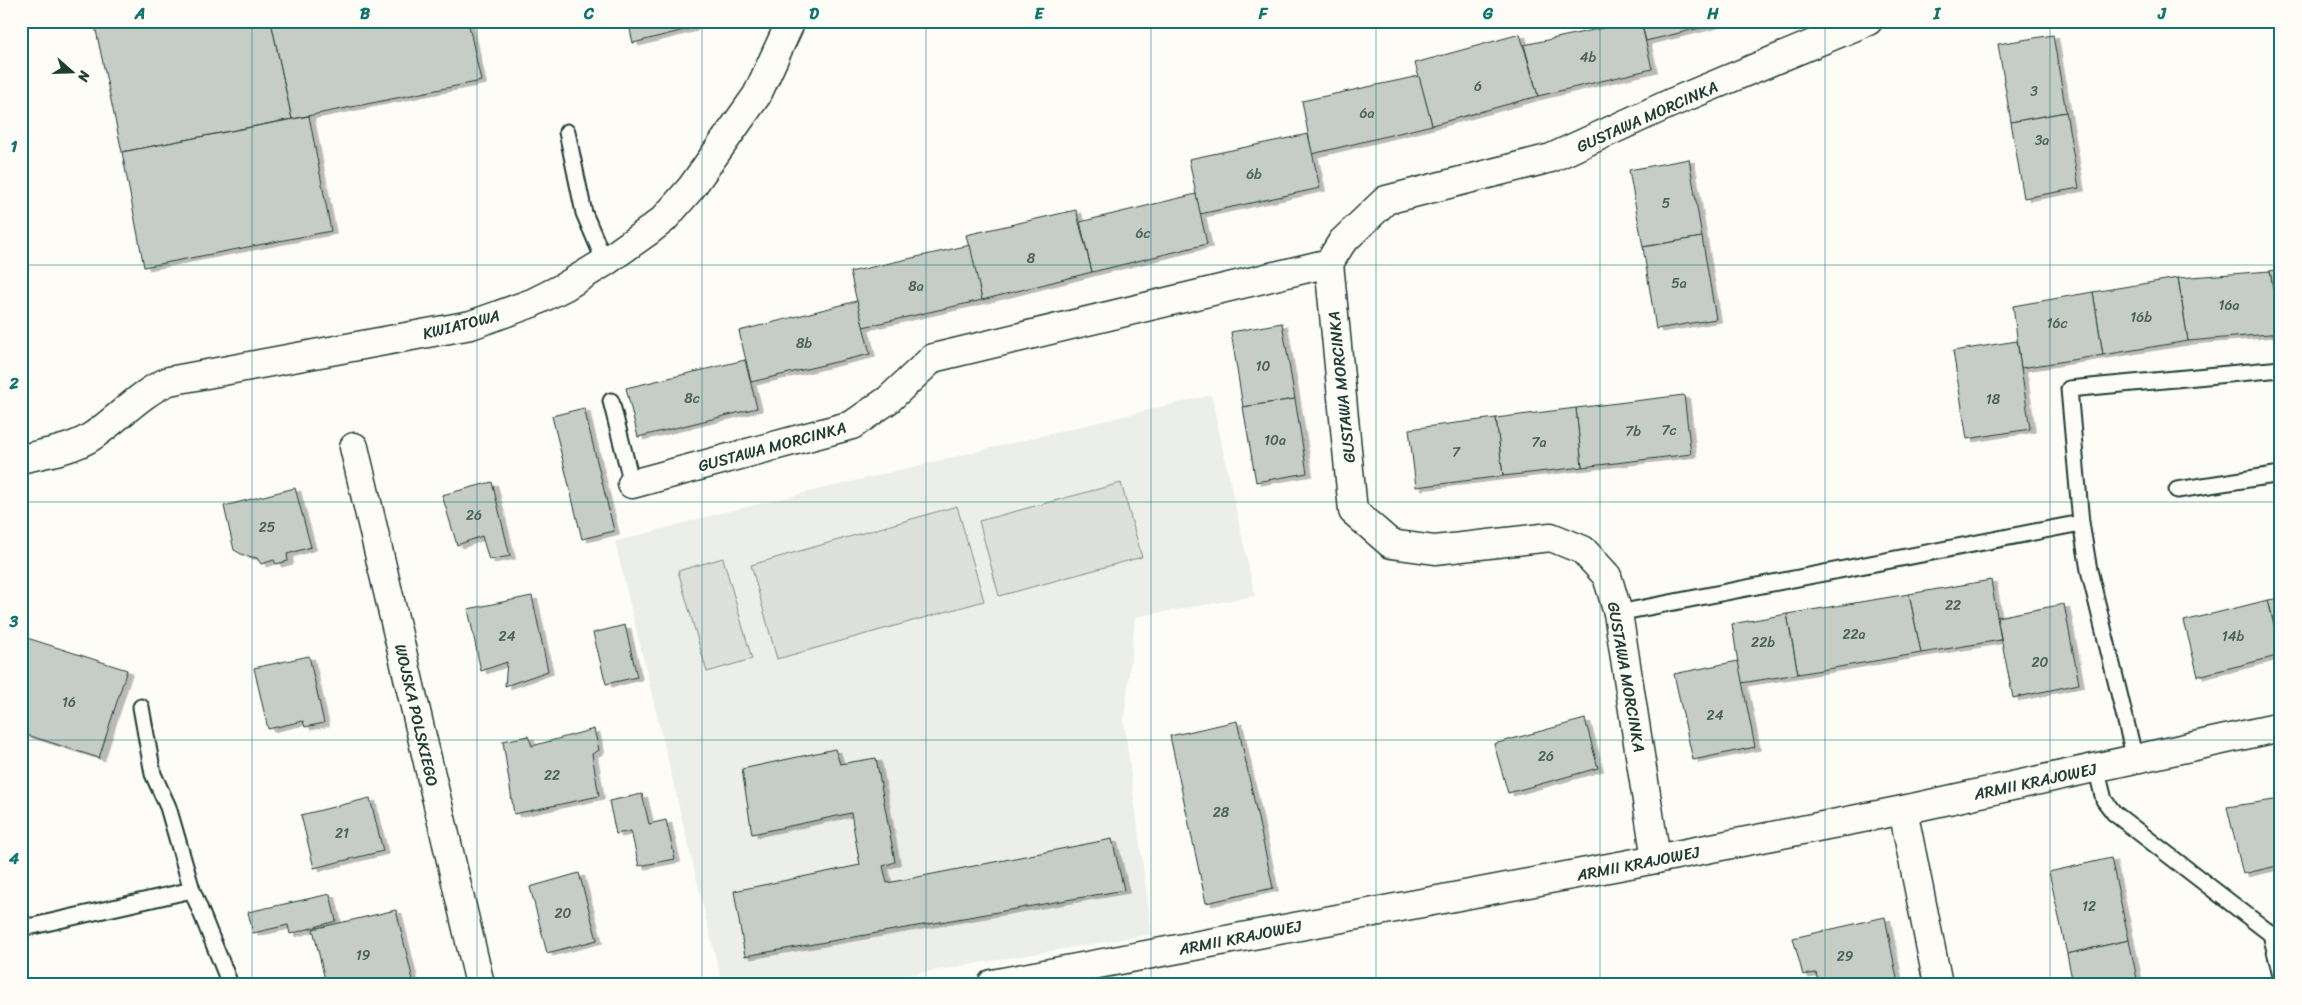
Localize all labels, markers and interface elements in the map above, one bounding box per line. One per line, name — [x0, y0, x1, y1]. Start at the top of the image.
text: A — [134, 0, 145, 28]
text: B — [360, 0, 371, 28]
text: C — [583, 0, 595, 28]
text: D — [809, 0, 819, 28]
text: E — [1035, 0, 1045, 28]
text: F — [1258, 0, 1269, 28]
text: G — [1482, 0, 1494, 28]
text: H — [1706, 0, 1719, 28]
text: I — [1933, 0, 1942, 28]
text: J — [2157, 0, 2167, 28]
house number: 4b — [1580, 45, 1597, 70]
north arrow — [48, 48, 98, 98]
text: N — [70, 67, 97, 85]
street label: GUSTAWA MORCINKA — [1572, 72, 1723, 161]
house number: 6 — [1474, 74, 1482, 99]
house number: 3 — [2030, 79, 2038, 104]
house number: 6a — [1360, 101, 1374, 126]
house number: 3a — [2035, 128, 2049, 153]
text: 1 — [11, 132, 18, 161]
house number: 6b — [1246, 162, 1262, 187]
house number: 5 — [1662, 191, 1671, 216]
house number: 6c — [1136, 221, 1150, 246]
house number: 8 — [1027, 246, 1036, 271]
house number: 5a — [1671, 271, 1687, 296]
house number: 8a — [908, 274, 924, 299]
house number: 16a — [2219, 293, 2240, 318]
street label: KWIATOWA — [419, 301, 503, 348]
house number: 16b — [2130, 305, 2152, 330]
street label: GUSTAWA MORCINKA — [1319, 310, 1364, 464]
house number: 16c — [2047, 311, 2067, 336]
house number: 8b — [796, 331, 812, 356]
house number: 10 — [1256, 354, 1271, 379]
text: 2 — [8, 369, 19, 398]
house number: 8c — [684, 386, 700, 411]
house number: 18 — [1986, 387, 2001, 412]
street label: GUSTAWA MORCINKA — [695, 413, 849, 480]
house number: 7c — [1662, 418, 1677, 443]
house number: 7b — [1625, 419, 1641, 444]
house number: 10a — [1264, 428, 1286, 453]
house number: 7a — [1531, 430, 1547, 455]
house number: 7 — [1452, 440, 1461, 465]
house number: 26 — [466, 503, 482, 528]
house number: 25 — [259, 515, 276, 540]
house number: 22 — [1945, 593, 1961, 618]
street label: GUSTAWA MORCINKA — [1599, 600, 1654, 755]
text: 3 — [9, 607, 19, 636]
house number: 22a — [1842, 622, 1866, 647]
house number: 24 — [499, 624, 516, 649]
house number: 14b — [2222, 624, 2245, 649]
house number: 22b — [1751, 630, 1775, 655]
street label: WOJSKA POLSKIEGO — [386, 641, 447, 789]
house number: 20 — [2032, 650, 2049, 675]
house number: 16 — [62, 690, 76, 715]
house number: 24 — [1707, 703, 1724, 728]
house number: 26 — [1538, 744, 1554, 769]
street label: ARMII KRAJOWEJ — [1970, 754, 2100, 809]
house number: 22 — [544, 763, 560, 788]
house number: 28 — [1213, 800, 1230, 825]
house number: 21 — [335, 821, 349, 846]
street label: ARMII KRAJOWEJ — [1573, 837, 1703, 890]
text: 4 — [8, 844, 19, 873]
house number: 12 — [2082, 894, 2096, 919]
house number: 20 — [555, 901, 572, 926]
street label: ARMII KRAJOWEJ — [1175, 911, 1305, 964]
house number: 19 — [356, 943, 371, 968]
house number: 29 — [1837, 944, 1854, 969]

